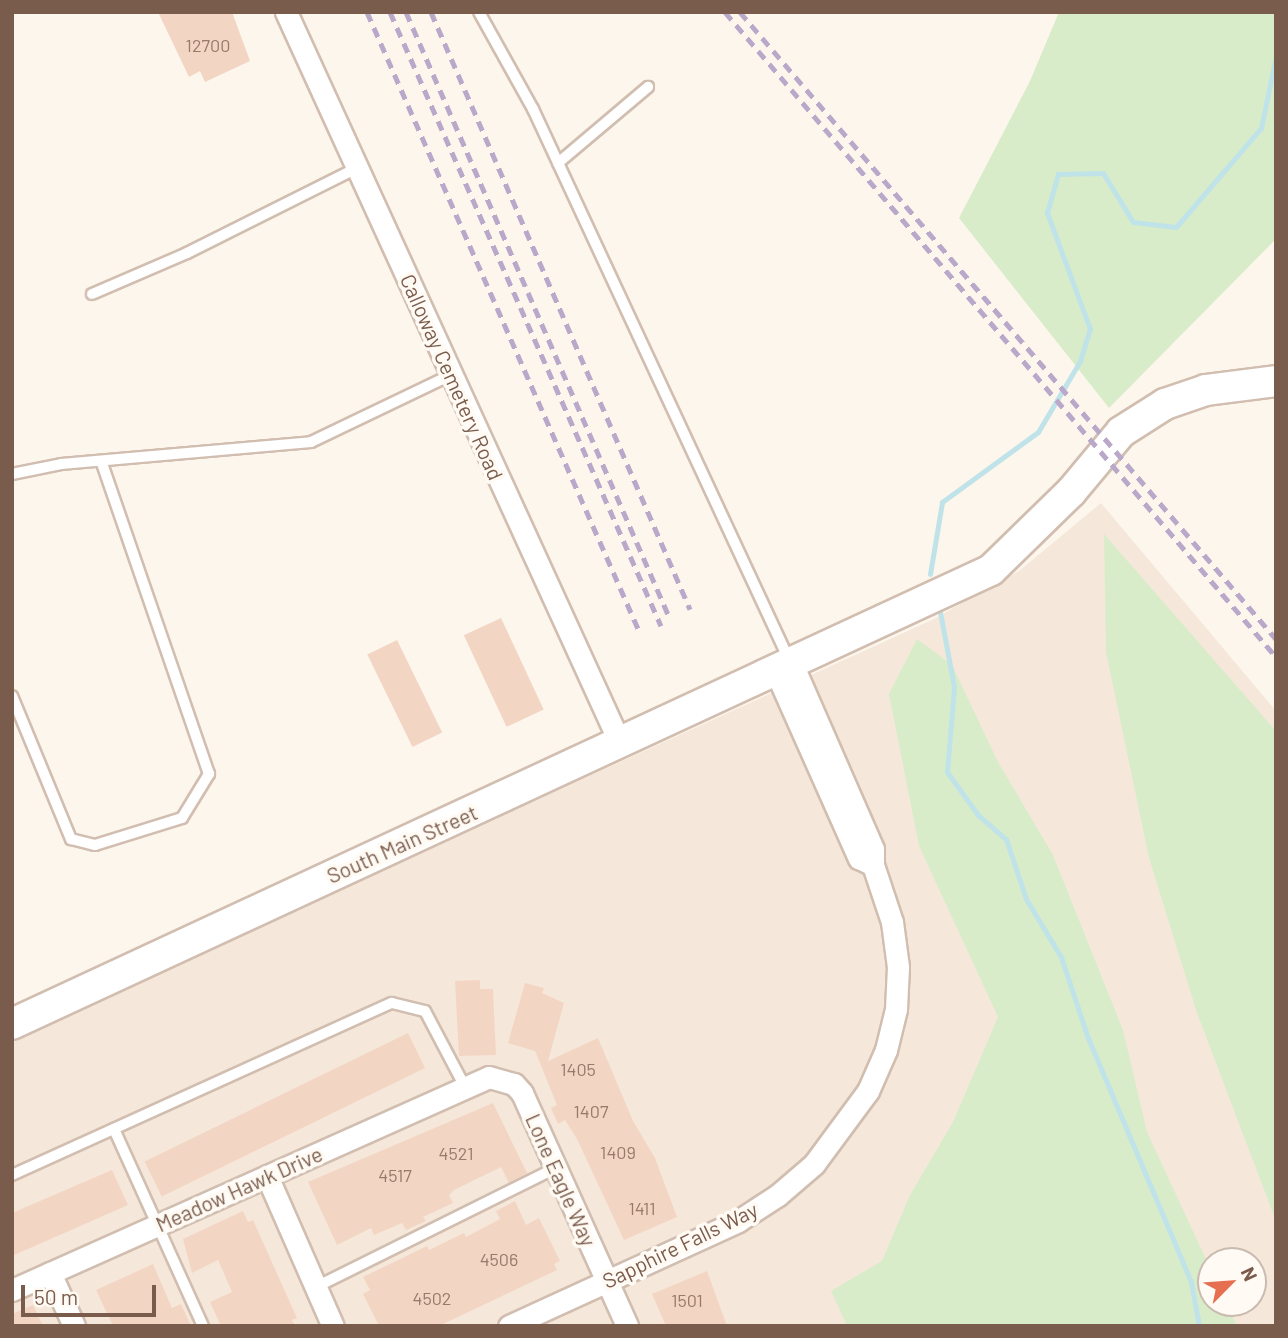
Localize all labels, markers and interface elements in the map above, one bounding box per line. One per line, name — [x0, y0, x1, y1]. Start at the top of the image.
house number: 12700 — [186, 34, 230, 56]
street label: Calloway Cemetery Road — [395, 270, 509, 484]
street label: South Main Street — [323, 800, 481, 888]
house number: 1405 — [560, 1058, 596, 1080]
house number: 1407 — [574, 1100, 608, 1122]
street label: Lone Eagle Way — [520, 1110, 602, 1250]
street label: Meadow Hawk Drive — [152, 1141, 326, 1237]
house number: 1409 — [600, 1141, 636, 1163]
house number: 4521 — [439, 1142, 473, 1164]
house number: 4517 — [378, 1164, 412, 1186]
street label: Sapphire Falls Way — [598, 1197, 762, 1293]
house number: 1411 — [628, 1197, 656, 1219]
north arrow — [1197, 1247, 1267, 1317]
house number: 4506 — [480, 1248, 518, 1270]
text: N — [1237, 1263, 1263, 1284]
scale bar — [24, 1272, 159, 1316]
text: 50 m — [34, 1284, 78, 1309]
house number: 4502 — [413, 1287, 451, 1309]
house number: 1501 — [671, 1289, 703, 1311]

